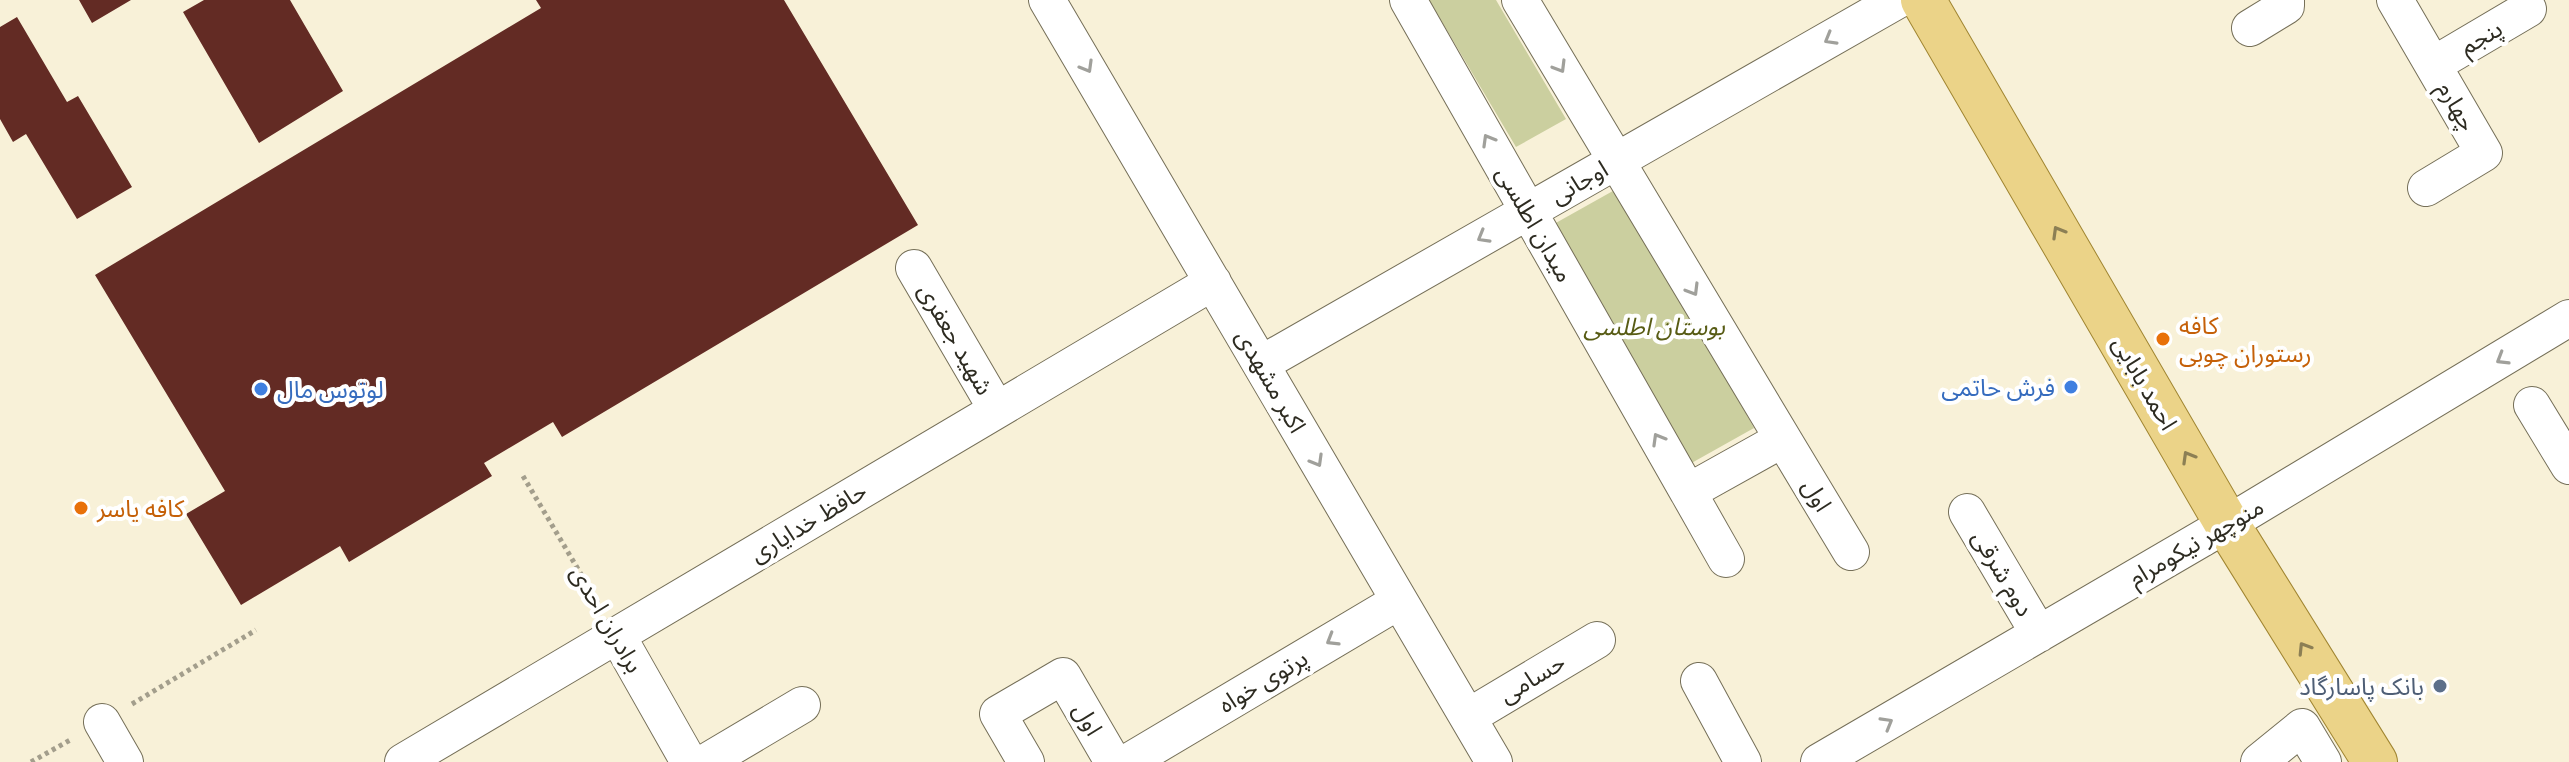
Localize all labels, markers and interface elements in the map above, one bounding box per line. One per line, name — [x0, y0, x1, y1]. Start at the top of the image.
street label: پنجم — [2455, 13, 2509, 63]
one-way arrow — [1824, 29, 1839, 45]
one-way arrow — [1077, 58, 1093, 73]
one-way arrow — [1550, 58, 1565, 73]
street label: چهارم — [2428, 76, 2483, 138]
one-way arrow — [1482, 134, 1498, 149]
street label: اوجانی — [1545, 154, 1613, 210]
street label: میدان اطلسی — [1490, 161, 1580, 287]
one-way arrow — [2052, 226, 2068, 241]
one-way arrow — [1477, 227, 1492, 243]
street label: شهید جعفری — [912, 278, 1000, 400]
one-way arrow — [1683, 281, 1699, 296]
place label: کافه رستوران چوبی — [2179, 311, 2312, 369]
park label: بوستان اطلسی — [1583, 312, 1725, 341]
street label: اکبر مشهدی — [1230, 324, 1312, 438]
marker: کافه رستوران چوبی — [2154, 330, 2172, 348]
street label: احمد بابایی — [2107, 331, 2183, 435]
one-way arrow — [2496, 349, 2511, 364]
place label: فرش حاتمی — [1941, 373, 2055, 402]
place label: لوتوس مال — [277, 375, 384, 404]
marker: فرش حاتمی — [2062, 378, 2080, 396]
marker: لوتوس مال — [252, 380, 270, 398]
one-way arrow — [1652, 433, 1668, 448]
one-way arrow — [2182, 451, 2198, 466]
one-way arrow — [1307, 452, 1323, 467]
street label: اول — [1796, 473, 1838, 517]
street label: حافظ خدایاری — [744, 476, 872, 568]
street label: منوچهر نیکومرام — [2123, 492, 2271, 596]
place label: کافه یاسر — [96, 494, 185, 523]
marker: کافه یاسر — [72, 499, 90, 517]
street label: دوم شرقی — [1963, 525, 2040, 623]
street label: برادران احدی — [565, 560, 649, 678]
one-way arrow — [1326, 631, 1341, 646]
one-way arrow — [2299, 642, 2314, 657]
street label: پرتوی خواه — [1213, 643, 1314, 720]
street label: حسامی — [1494, 647, 1570, 709]
place label: بانک پاسارگاد — [2299, 672, 2424, 702]
marker: بانک پاسارگاد — [2431, 677, 2449, 695]
street label: اول — [1067, 697, 1109, 741]
one-way arrow — [1878, 717, 1893, 733]

